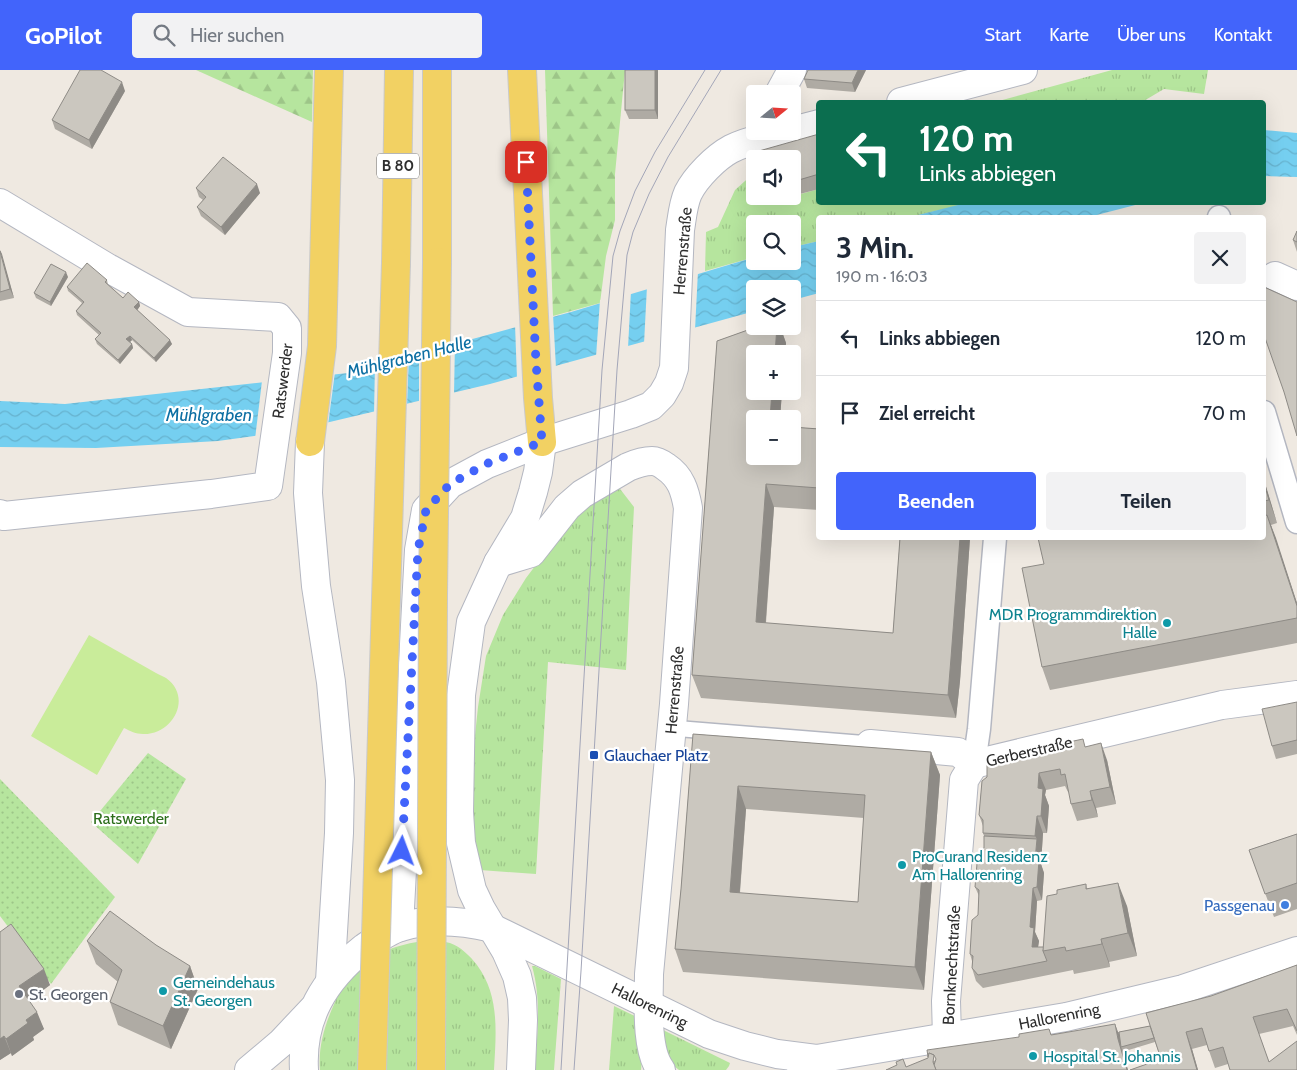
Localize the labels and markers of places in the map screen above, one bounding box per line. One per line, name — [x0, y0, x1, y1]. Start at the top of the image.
pin — [505, 141, 547, 183]
place label: MDR Programmdirektion Halle — [989, 605, 1157, 642]
marker: MDR Programmdirektion Halle — [1161, 617, 1173, 629]
place label: Glauchaer Platz — [604, 746, 709, 765]
marker: Glauchaer Platz — [588, 749, 600, 761]
place label: ProCurand Residenz Am Hallorenring — [912, 847, 1048, 884]
marker: ProCurand Residenz Am Hallorenring — [896, 859, 908, 871]
place label: Passgenau — [1204, 896, 1275, 915]
marker: Passgenau — [1279, 899, 1291, 911]
place label: Gemeindehaus St. Georgen — [173, 973, 275, 1010]
place label: St. Georgen — [29, 985, 108, 1004]
marker: Gemeindehaus St. Georgen — [157, 985, 169, 997]
marker: St. Georgen — [13, 988, 25, 1000]
place label: Hospital St. Johannis — [1043, 1047, 1181, 1066]
marker: Hospital St. Johannis — [1027, 1050, 1039, 1062]

